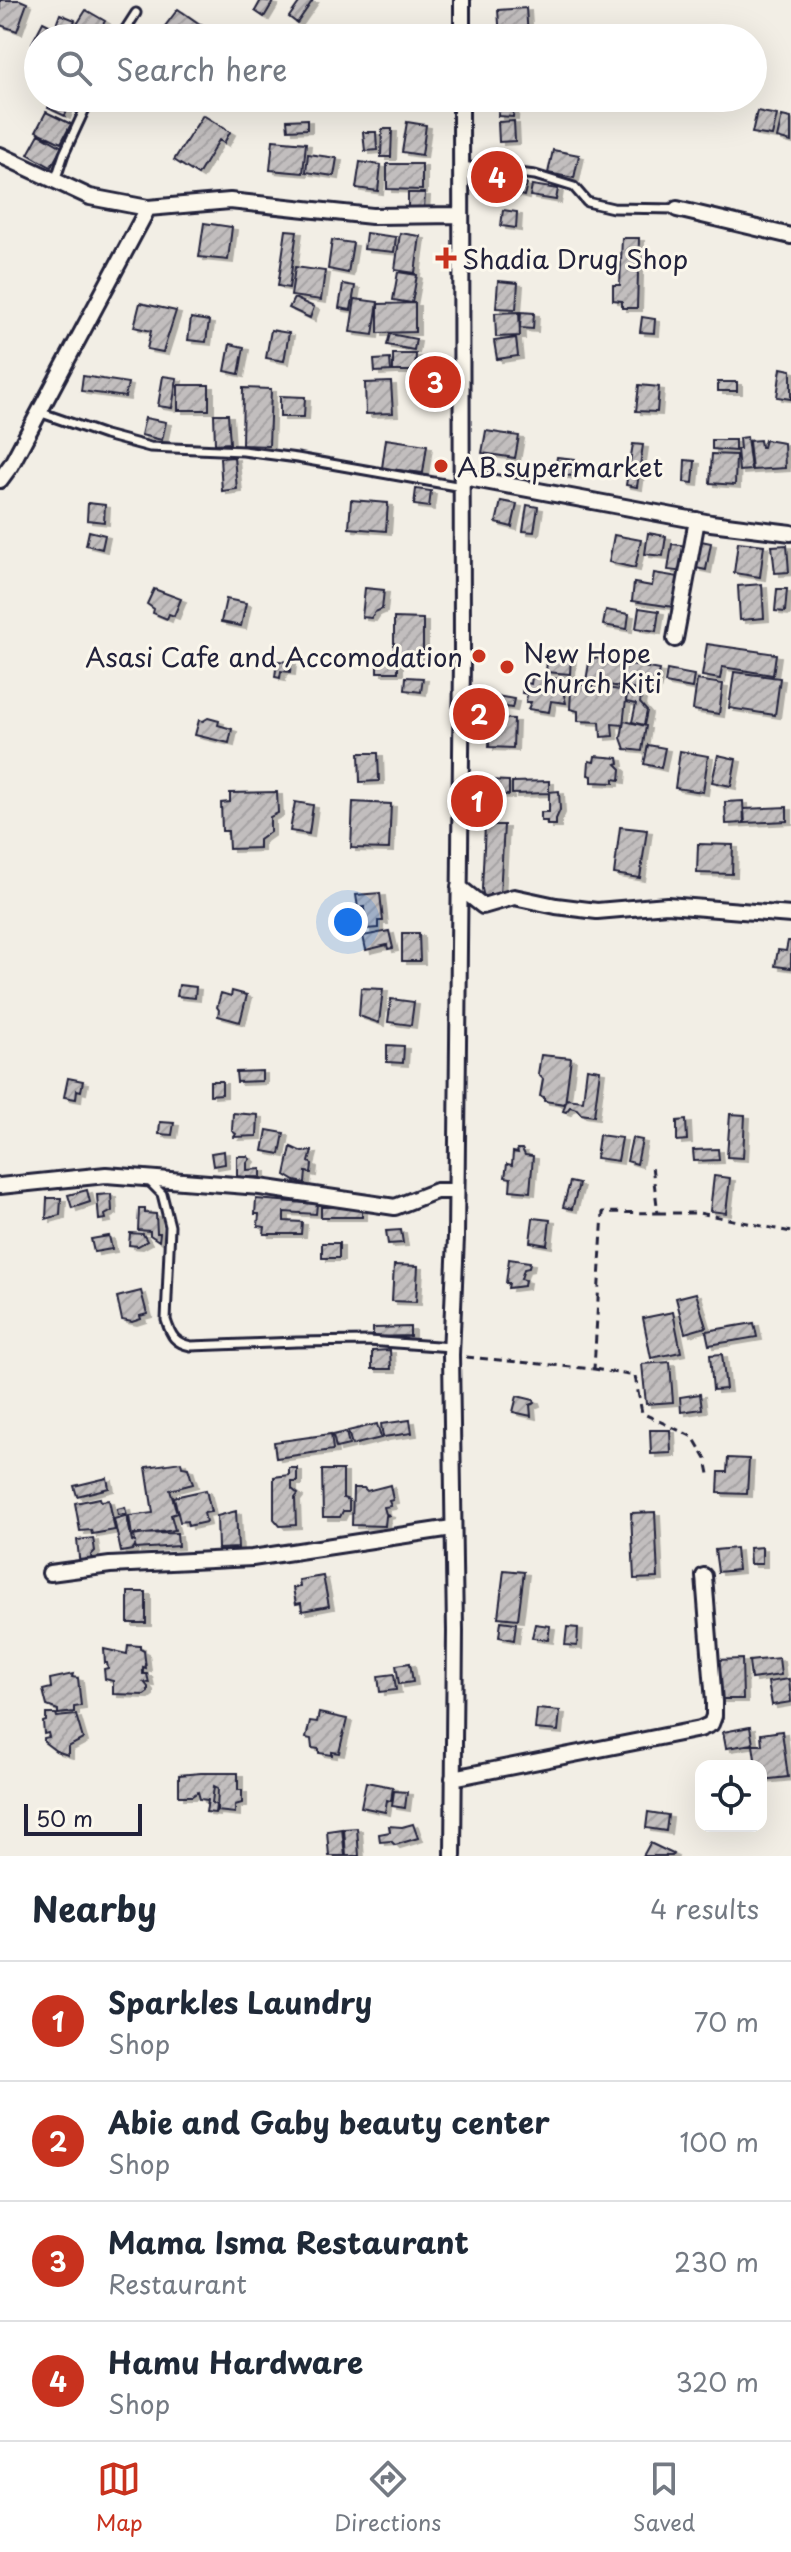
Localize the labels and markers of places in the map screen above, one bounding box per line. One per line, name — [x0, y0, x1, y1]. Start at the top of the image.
pin: 4 — [471, 147, 523, 207]
place label: Shadia Drug Shop — [462, 239, 688, 278]
marker: Shadia Drug Shop — [437, 249, 455, 267]
pin: 3 — [409, 352, 461, 412]
place label: AB supermarket — [457, 447, 663, 486]
marker: AB supermarket — [432, 457, 450, 475]
place label: New Hope Church Kiti — [523, 633, 662, 702]
place label: Asasi Cafe and Accomodation — [85, 637, 463, 676]
marker: Asasi Cafe and Accomodation — [470, 647, 488, 665]
marker: New Hope Church Kiti — [498, 658, 516, 676]
pin: 2 — [453, 684, 505, 744]
pin: 1 — [451, 771, 503, 831]

